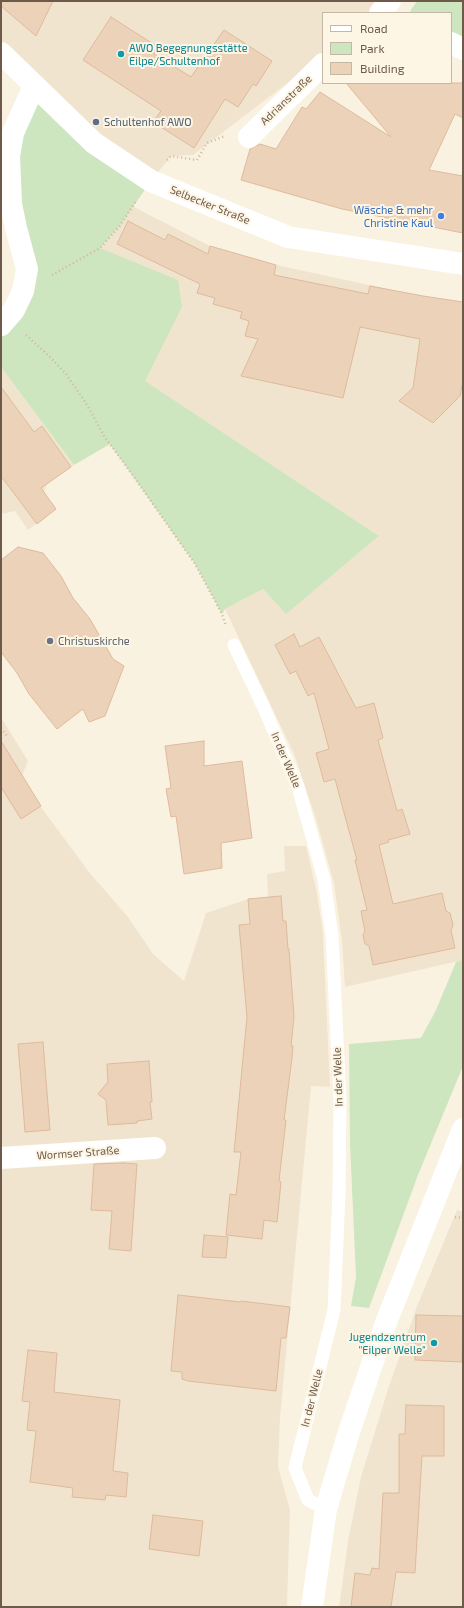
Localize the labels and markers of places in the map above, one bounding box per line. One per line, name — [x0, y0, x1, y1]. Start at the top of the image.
place label: AWO Begegnungsstätte Eilpe/Schultenhof — [129, 41, 248, 67]
marker: AWO Begegnungsstätte Eilpe/Schultenhof — [116, 49, 126, 59]
place label: Schultenhof AWO — [104, 115, 192, 129]
marker: Schultenhof AWO — [91, 117, 101, 127]
place label: Wäsche & mehr Christine Kaul — [354, 203, 433, 229]
marker: Wäsche & mehr Christine Kaul — [436, 211, 446, 221]
place label: Christuskirche — [58, 634, 130, 648]
marker: Christuskirche — [45, 636, 55, 646]
place label: Jugendzentrum "Eilper Welle" — [349, 1330, 426, 1356]
marker: Jugendzentrum "Eilper Welle" — [429, 1338, 439, 1348]

